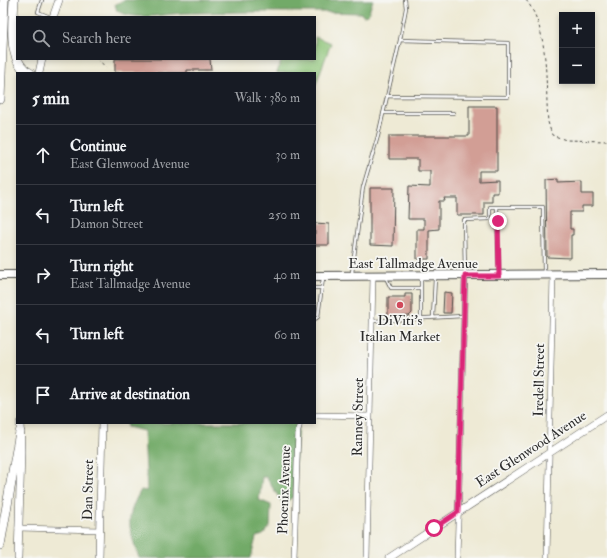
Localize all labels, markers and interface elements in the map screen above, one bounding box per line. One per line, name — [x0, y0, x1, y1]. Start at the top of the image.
map controls — [559, 12, 595, 84]
button: + — [559, 12, 595, 48]
search box — [16, 16, 316, 60]
icon: search — [30, 27, 52, 49]
text: Search here — [62, 29, 131, 48]
button: − — [559, 48, 595, 84]
text: 5 min — [32, 88, 70, 109]
text: Walk · 380 m — [234, 90, 300, 106]
text: Continue — [70, 137, 126, 156]
icon: ahead — [32, 144, 54, 166]
text: 30 m — [276, 147, 300, 163]
text: East Glenwood Avenue — [70, 156, 190, 172]
text: Turn left — [70, 197, 124, 216]
icon: left — [32, 204, 54, 226]
text: 250 m — [268, 207, 300, 223]
route end — [489, 212, 507, 230]
text: Damon Street — [70, 216, 143, 232]
street label: East Tallmadge Avenue — [348, 255, 478, 272]
text: Turn right — [70, 257, 133, 276]
icon: right — [32, 264, 54, 286]
text: 40 m — [274, 267, 300, 283]
text: East Tallmadge Avenue — [70, 276, 190, 292]
marker: DiViti's Italian Market — [395, 300, 405, 310]
place label: DiViti's Italian Market — [360, 312, 441, 345]
icon: left — [32, 324, 54, 346]
text: Turn left — [70, 325, 124, 344]
text: 60 m — [274, 327, 300, 343]
street label: Iredell Street — [530, 343, 548, 417]
street label: Ranney Street — [349, 377, 368, 457]
icon: arrive — [32, 384, 54, 406]
text: Arrive at destination — [70, 385, 190, 404]
street label: East Glenwood Avenue — [472, 407, 590, 491]
street label: Phoenix Avenue — [274, 445, 294, 535]
street label: Dan Street — [79, 459, 97, 521]
route start — [425, 519, 443, 537]

